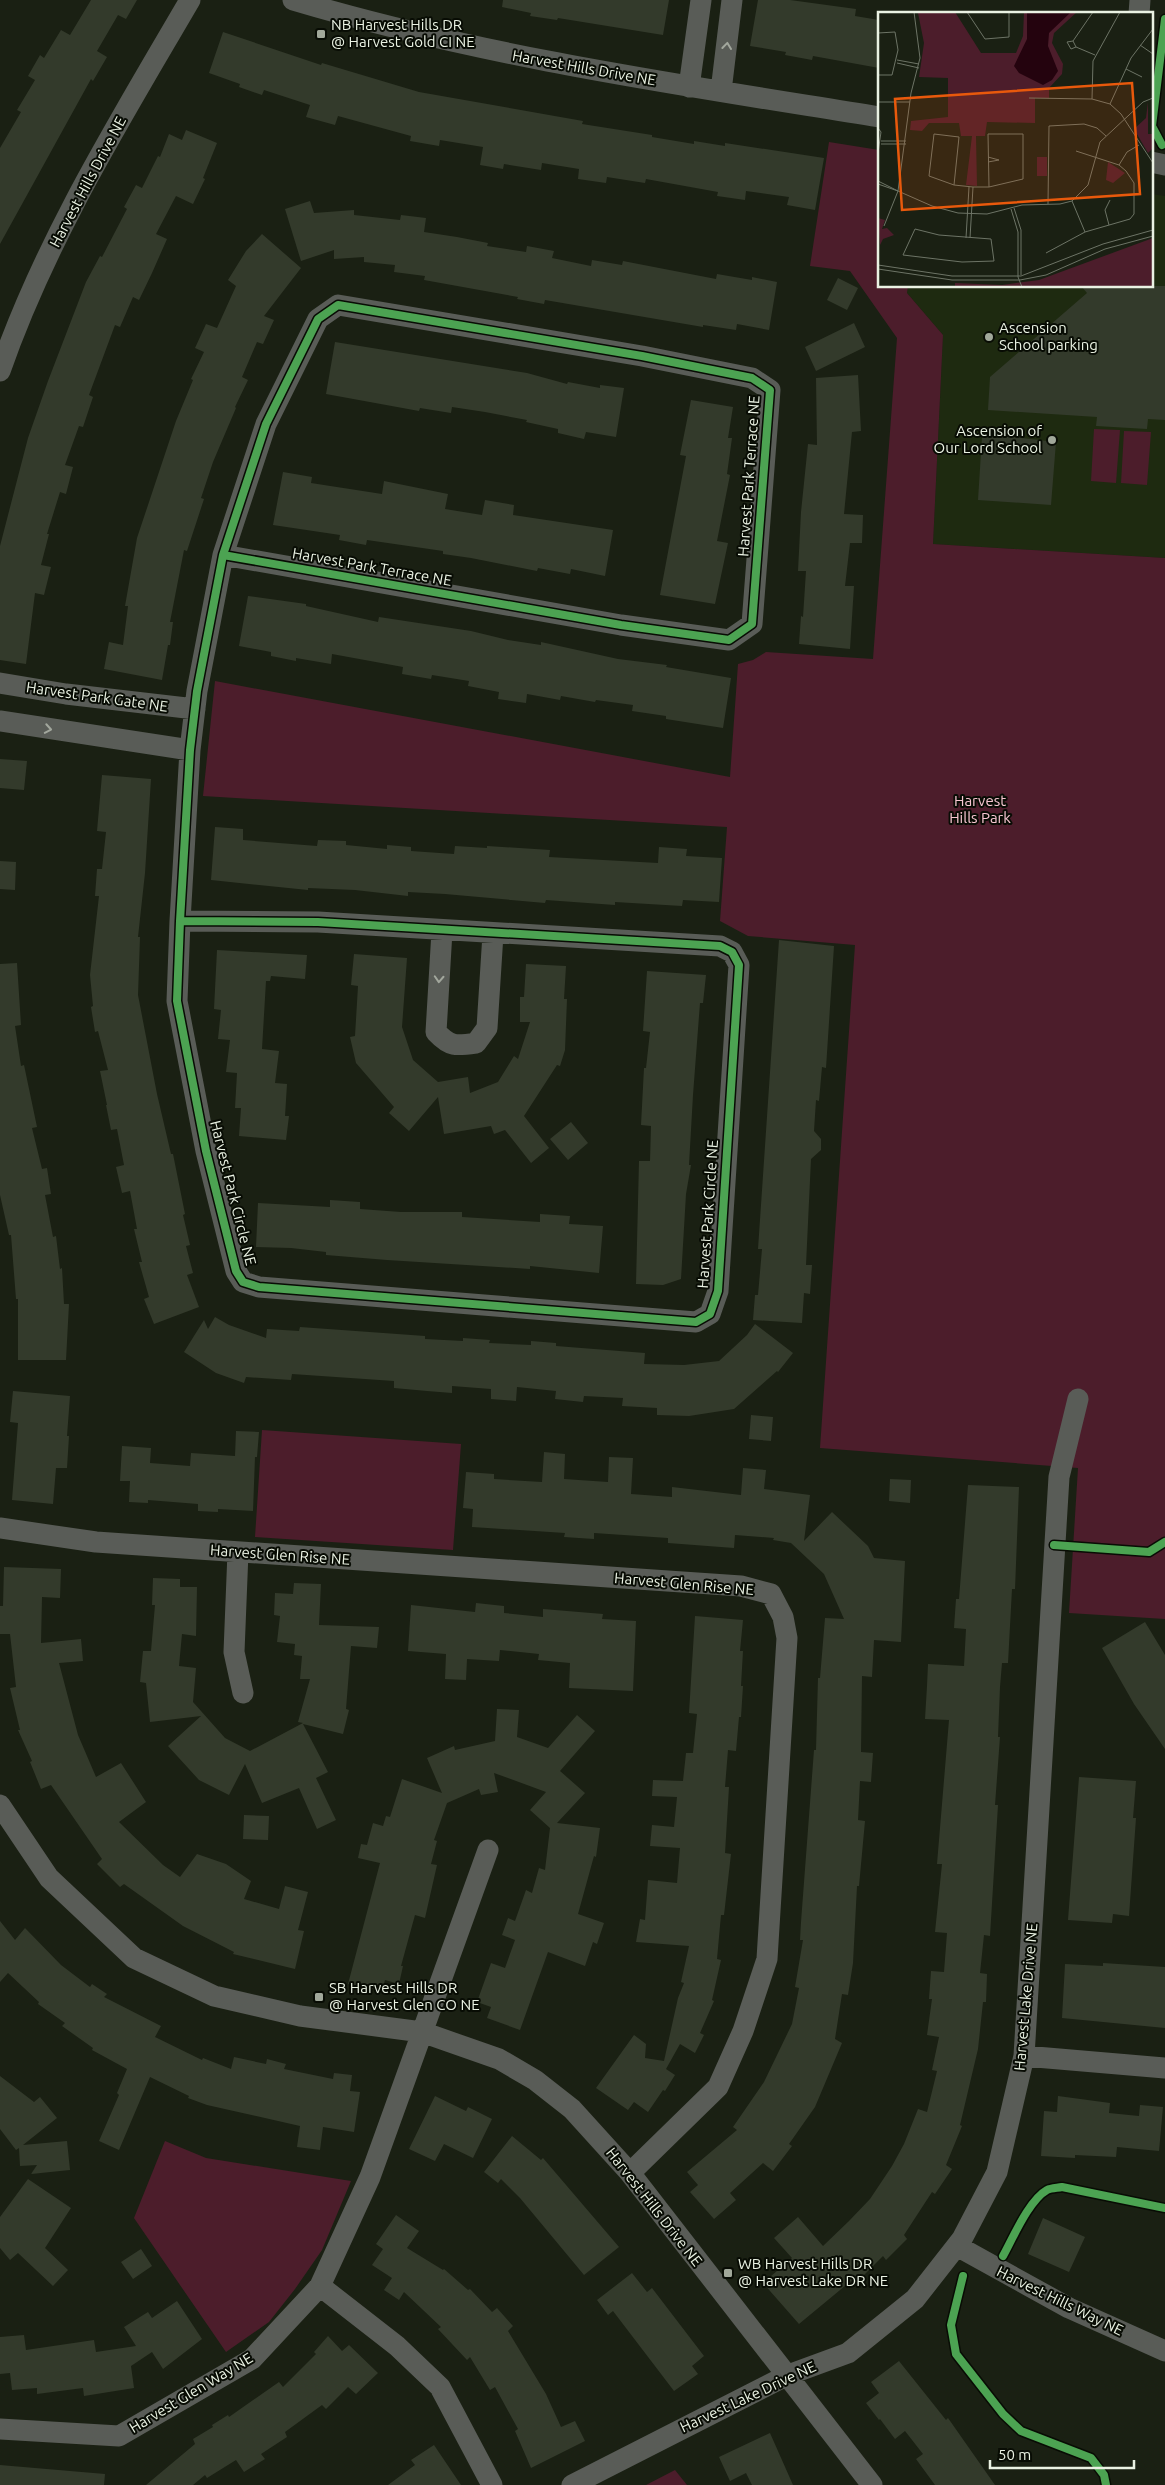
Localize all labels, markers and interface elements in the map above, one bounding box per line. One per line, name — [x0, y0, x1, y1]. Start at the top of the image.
inset map — [878, 12, 1152, 288]
place label: NB Harvest Hills DR @ Harvest Gold CI NE — [331, 16, 475, 50]
marker: NB Harvest Hills DR @ Harvest Gold CI NE — [315, 28, 327, 40]
one-way arrow — [721, 41, 732, 49]
street label: Harvest Hills Drive NE — [511, 47, 657, 89]
street label: Harvest Hills Drive NE — [46, 114, 129, 250]
place label: Ascension School parking — [999, 319, 1098, 353]
marker: Ascension School parking — [983, 331, 995, 343]
street label: Harvest Park Terrace NE — [734, 395, 763, 557]
place label: Ascension of Our Lord School — [934, 422, 1042, 456]
marker: Ascension of Our Lord School — [1046, 434, 1058, 446]
street label: Harvest Park Terrace NE — [291, 544, 453, 589]
street label: Harvest Park Gate NE — [25, 678, 169, 715]
one-way arrow — [44, 723, 52, 733]
park label: Harvest Hills Park — [949, 792, 1011, 826]
one-way arrow — [434, 976, 445, 984]
street label: Harvest Park Circle NE — [207, 1118, 260, 1267]
street label: Harvest Park Circle NE — [694, 1139, 721, 1289]
street label: Harvest Glen Rise NE — [210, 1541, 351, 1568]
street label: Harvest Glen Rise NE — [614, 1569, 755, 1598]
street label: Harvest Lake Drive NE — [1011, 1922, 1040, 2071]
place label: SB Harvest Hills DR @ Harvest Glen CO NE — [329, 1979, 480, 2013]
marker: SB Harvest Hills DR @ Harvest Glen CO NE — [313, 1991, 325, 2003]
street label: Harvest Hills Drive NE — [603, 2144, 706, 2269]
place label: WB Harvest Hills DR @ Harvest Lake DR NE — [738, 2255, 888, 2289]
street label: Harvest Hills Way NE — [994, 2263, 1126, 2339]
marker: WB Harvest Hills DR @ Harvest Lake DR NE — [722, 2267, 734, 2279]
street label: Harvest Glen Way NE — [126, 2349, 255, 2436]
street label: Harvest Lake Drive NE — [677, 2358, 818, 2436]
scale bar — [990, 2438, 1134, 2470]
text: 50 m — [998, 2446, 1031, 2463]

